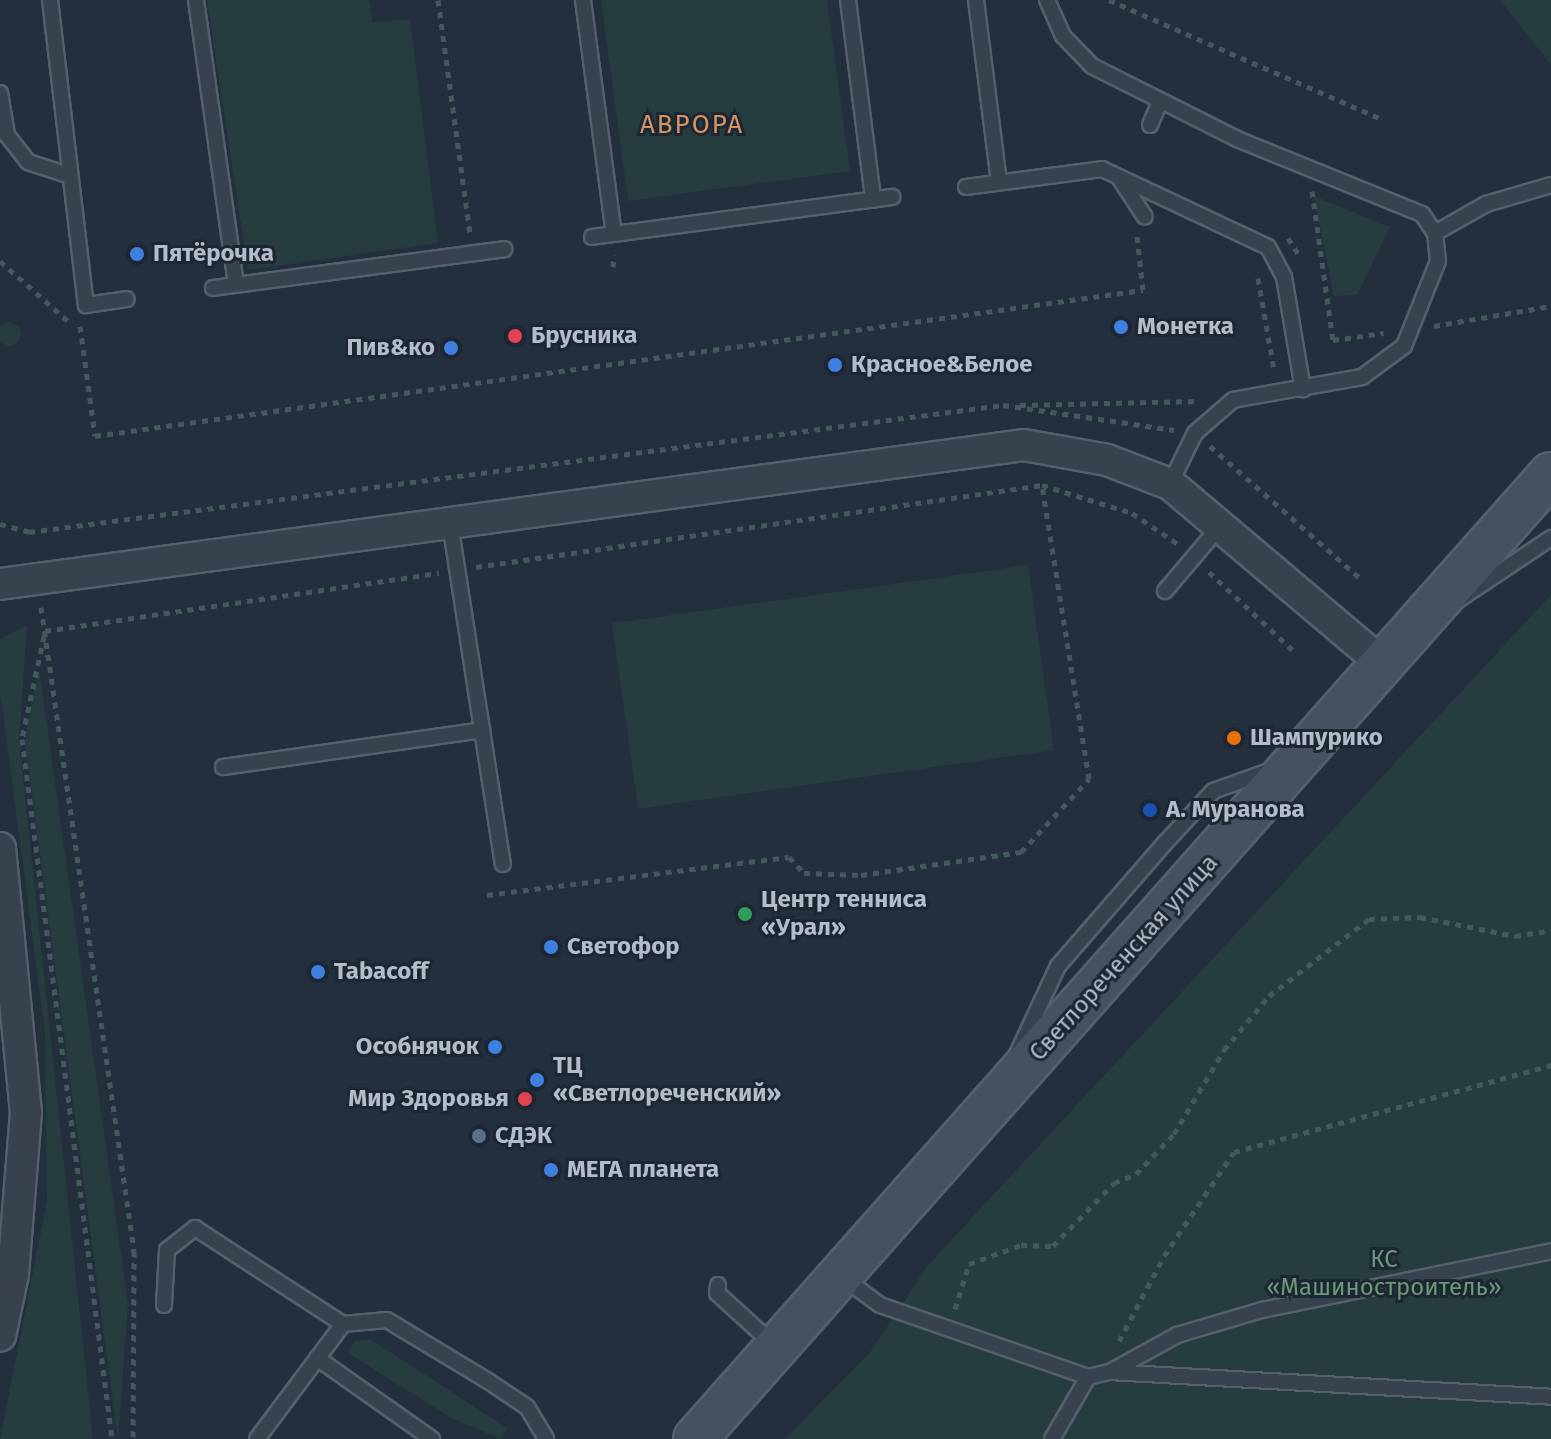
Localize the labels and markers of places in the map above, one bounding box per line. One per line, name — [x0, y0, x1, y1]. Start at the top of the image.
place label: Пятёрочка — [153, 240, 274, 268]
marker: Пятёрочка — [128, 245, 146, 263]
place label: Монетка — [1137, 313, 1234, 341]
marker: Монетка — [1112, 318, 1130, 336]
place label: Брусника — [531, 322, 637, 350]
marker: Брусника — [506, 327, 524, 345]
place label: Пив&ко — [346, 334, 435, 362]
marker: Пив&ко — [442, 339, 460, 357]
place label: Красное&Белое — [851, 351, 1033, 379]
marker: Красное&Белое — [826, 356, 844, 374]
place label: Шампурико — [1250, 724, 1383, 752]
marker: Шампурико — [1225, 729, 1243, 747]
place label: А. Муранова — [1166, 796, 1305, 824]
marker: А. Муранова — [1141, 801, 1159, 819]
place label: Центр тенниса «Урал» — [761, 886, 927, 942]
marker: Центр тенниса «Урал» — [736, 905, 754, 923]
place label: Светофор — [567, 933, 680, 961]
marker: Светофор — [542, 938, 560, 956]
place label: Tabacoff — [334, 958, 428, 986]
marker: Tabacoff — [309, 963, 327, 981]
place label: Особнячок — [356, 1033, 479, 1061]
marker: Особнячок — [486, 1038, 504, 1056]
place label: ТЦ «Светлореченский» — [553, 1052, 781, 1108]
marker: ТЦ «Светлореченский» — [528, 1071, 546, 1089]
place label: Мир Здоровья — [348, 1085, 509, 1113]
marker: Мир Здоровья — [516, 1090, 534, 1108]
place label: СДЭК — [495, 1122, 552, 1150]
marker: СДЭК — [470, 1127, 488, 1145]
place label: МЕГА планета — [567, 1156, 719, 1184]
marker: МЕГА планета — [542, 1161, 560, 1179]

